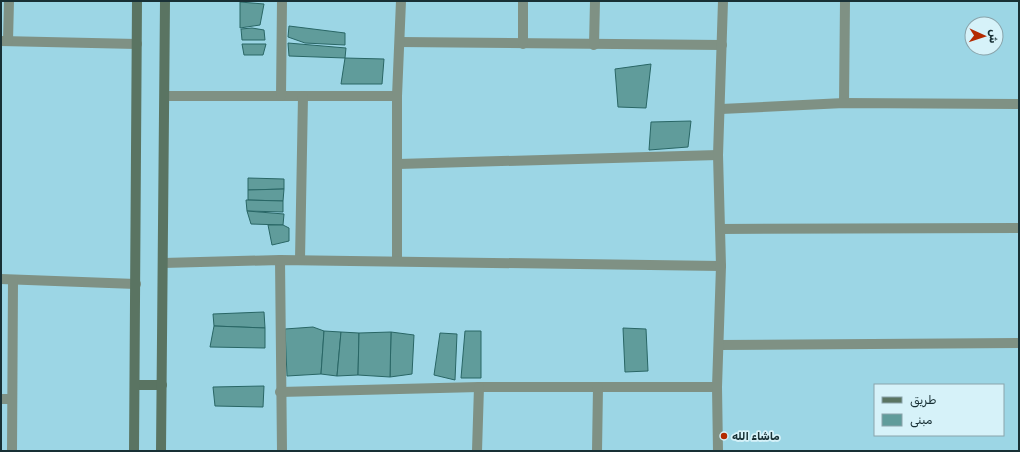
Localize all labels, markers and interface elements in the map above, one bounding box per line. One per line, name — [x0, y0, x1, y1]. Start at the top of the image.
north arrow — [964, 16, 1004, 56]
text: ش — [987, 29, 1000, 44]
legend — [874, 384, 1004, 436]
text: طريق — [910, 393, 936, 408]
text: مبنى — [910, 413, 933, 428]
place label: ماشاء الله — [732, 430, 780, 443]
marker: ماشاء الله — [719, 431, 729, 441]

